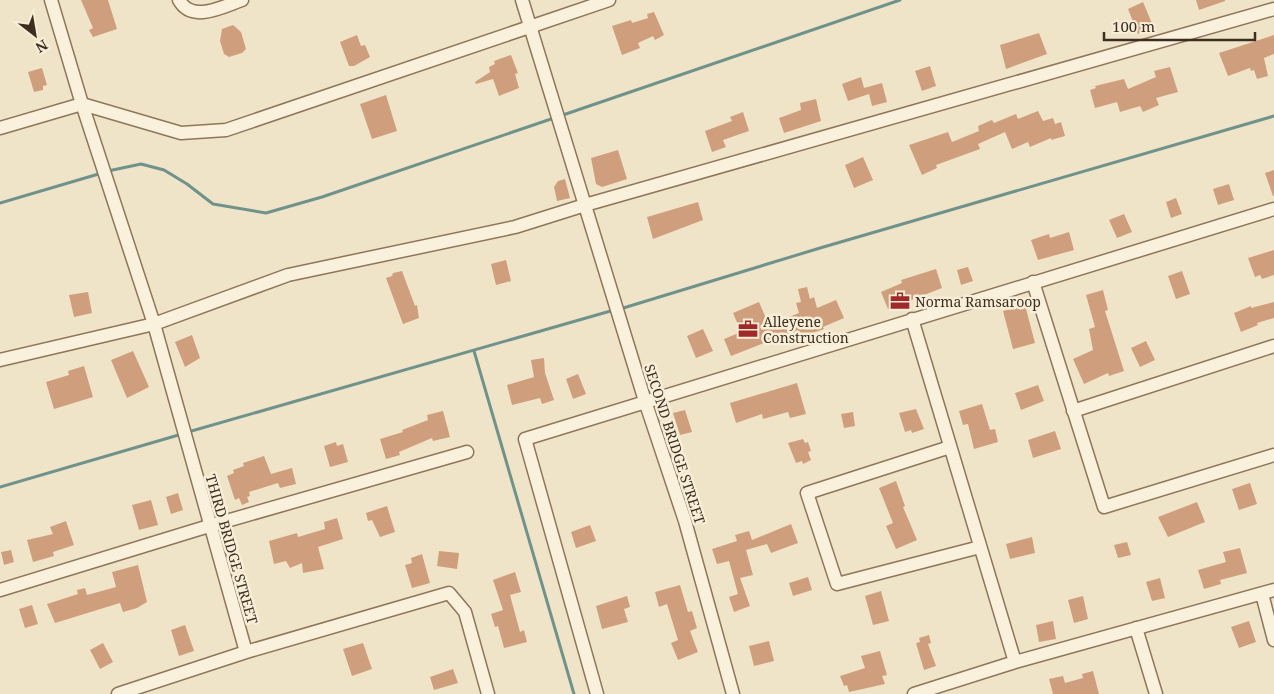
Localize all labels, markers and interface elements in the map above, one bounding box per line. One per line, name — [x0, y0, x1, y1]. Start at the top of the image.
north arrow — [10, 10, 60, 60]
scale bar — [1104, 10, 1255, 42]
text: 100 m — [1112, 16, 1155, 36]
text: N — [32, 36, 52, 58]
office icon: Norma Ramsaroop — [889, 290, 911, 312]
place label: Norma Ramsaroop — [915, 292, 1041, 311]
place label: Alleyene Construction — [763, 312, 849, 347]
office icon: Alleyene Construction — [737, 318, 759, 340]
street label: SECOND BRIDGE STREET — [640, 362, 710, 527]
street label: THIRD BRIDGE STREET — [202, 472, 263, 626]

